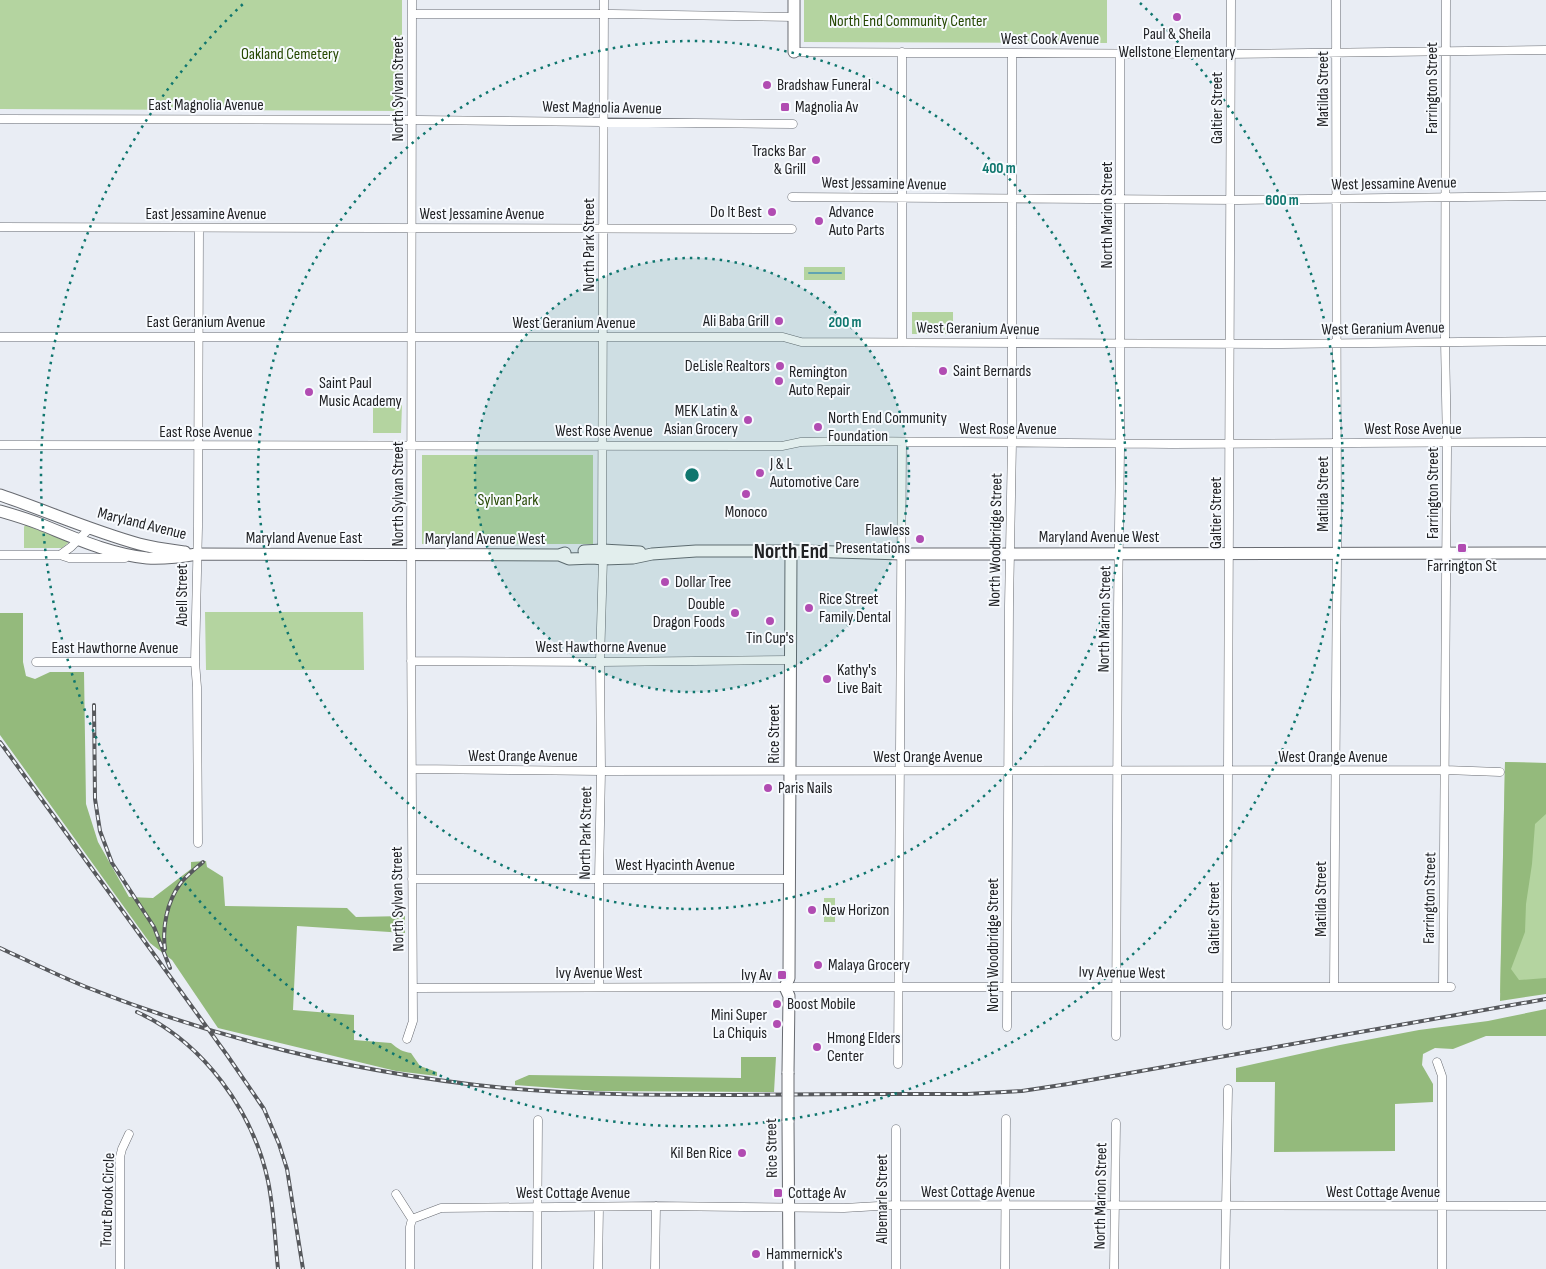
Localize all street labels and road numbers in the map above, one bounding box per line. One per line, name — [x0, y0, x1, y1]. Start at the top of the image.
street label: West Cook Avenue — [1001, 30, 1099, 49]
street label: North Sylvan Street — [389, 36, 408, 142]
street label: Farrington Street — [1423, 42, 1442, 134]
street label: Matilda Street — [1314, 51, 1333, 127]
street label: Galtier Street — [1208, 72, 1227, 144]
street label: East Magnolia Avenue — [148, 96, 264, 115]
street label: West Magnolia Avenue — [542, 97, 662, 119]
street label: North Marion Street — [1098, 161, 1117, 268]
street label: West Jessamine Avenue — [821, 173, 947, 195]
street label: West Jessamine Avenue — [1331, 173, 1457, 195]
street label: North Park Street — [580, 198, 599, 292]
street label: East Jessamine Avenue — [146, 205, 267, 224]
street label: West Jessamine Avenue — [419, 205, 545, 224]
street label: East Geranium Avenue — [146, 313, 266, 332]
street label: West Geranium Avenue — [512, 314, 636, 333]
street label: West Geranium Avenue — [916, 318, 1040, 340]
street label: West Geranium Avenue — [1321, 318, 1445, 340]
street label: West Rose Avenue — [959, 420, 1057, 439]
street label: West Rose Avenue — [1364, 420, 1462, 439]
street label: West Rose Avenue — [555, 422, 653, 441]
street label: East Rose Avenue — [159, 423, 253, 442]
street label: North Sylvan Street — [389, 441, 408, 547]
street label: Farrington Street — [1424, 447, 1443, 539]
street label: Matilda Street — [1314, 456, 1333, 532]
street label: North Woodbridge Street — [985, 473, 1007, 607]
street label: Galtier Street — [1207, 477, 1226, 549]
street label: Maryland Avenue — [96, 504, 188, 544]
street label: Maryland Avenue West — [1039, 528, 1159, 547]
street label: Maryland Avenue East — [246, 529, 362, 548]
street label: Maryland Avenue West — [425, 530, 545, 549]
street label: Abell Street — [173, 564, 192, 627]
street label: North Marion Street — [1095, 565, 1115, 673]
street label: West Hawthorne Avenue — [536, 638, 666, 657]
street label: East Hawthorne Avenue — [52, 639, 178, 658]
street label: Rice Street — [765, 704, 784, 764]
street label: West Orange Avenue — [468, 747, 578, 766]
street label: West Orange Avenue — [873, 748, 983, 767]
street label: West Orange Avenue — [1278, 748, 1388, 767]
street label: North Park Street — [576, 786, 596, 880]
street label: North Sylvan Street — [388, 846, 408, 952]
street label: Farrington Street — [1420, 852, 1440, 944]
street label: West Hyacinth Avenue — [615, 856, 735, 875]
street label: Matilda Street — [1312, 861, 1331, 937]
street label: North Woodbridge Street — [984, 878, 1003, 1012]
street label: Galtier Street — [1205, 882, 1224, 954]
street label: Ivy Avenue West — [1078, 963, 1166, 983]
street label: Ivy Avenue West — [555, 964, 643, 983]
street label: Rice Street — [762, 1118, 782, 1178]
street label: North Marion Street — [1091, 1142, 1111, 1250]
street label: Trout Brook Circle — [97, 1152, 119, 1248]
street label: Albemarle Street — [873, 1154, 892, 1245]
street label: West Cottage Avenue — [921, 1183, 1035, 1202]
street label: West Cottage Avenue — [1326, 1183, 1440, 1202]
street label: West Cottage Avenue — [516, 1184, 630, 1203]

